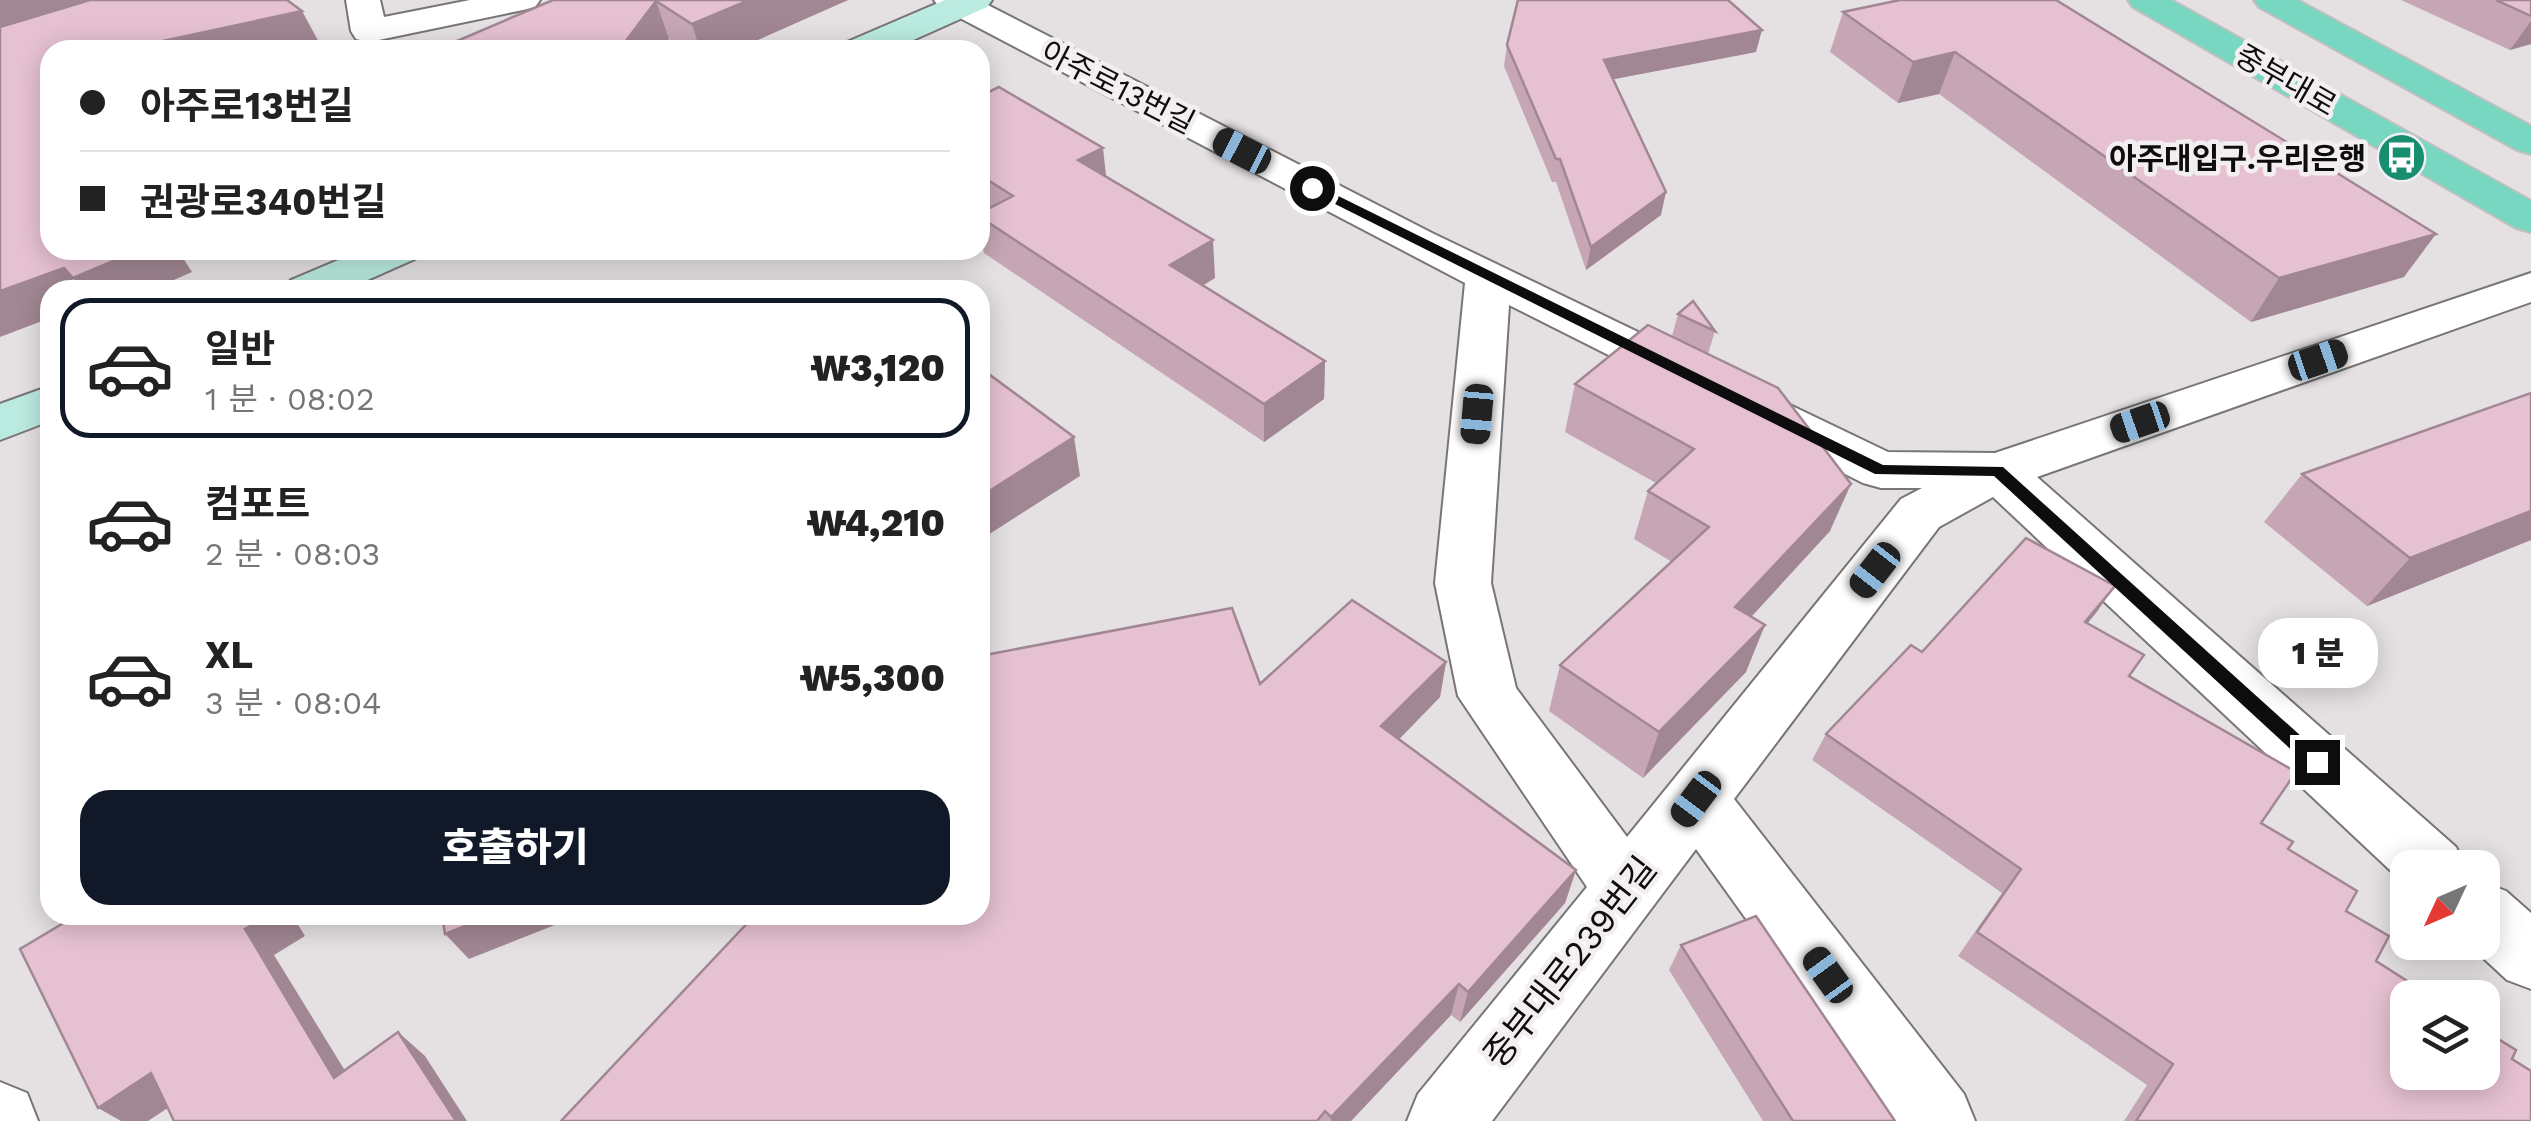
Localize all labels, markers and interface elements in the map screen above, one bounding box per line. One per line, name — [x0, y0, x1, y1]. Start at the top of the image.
street label: 아주로13번길 — [1036, 33, 1200, 141]
street label: 중부대로 — [2229, 37, 2343, 123]
text: 아주로13번길 — [140, 84, 354, 128]
car — [1208, 124, 1276, 178]
bus stop icon: 아주대입구.우리은행 — [2375, 132, 2427, 184]
place label: 아주대입구.우리은행 — [2109, 141, 2366, 176]
route start — [1290, 166, 1335, 211]
text: 권광로340번길 — [140, 180, 386, 224]
icon: car — [85, 323, 175, 413]
text: 일반 — [205, 327, 275, 371]
car — [2285, 336, 2351, 384]
text: ₩3,120 — [810, 346, 945, 390]
text: 1 분 · 08:02 — [205, 380, 375, 418]
car — [1459, 383, 1495, 445]
car — [2107, 398, 2173, 446]
icon: car — [85, 478, 175, 568]
text: 컴포트 — [205, 482, 310, 526]
text: ₩4,210 — [806, 501, 945, 545]
text: 2 분 · 08:03 — [205, 535, 380, 573]
car — [1845, 537, 1905, 603]
callout: 1 분 — [2257, 617, 2377, 687]
icon: car — [85, 633, 175, 723]
text: XL — [205, 633, 253, 677]
text: 1 분 — [2292, 634, 2344, 672]
text: ₩5,300 — [799, 656, 945, 700]
text: 3 분 · 08:04 — [205, 684, 382, 722]
route end — [2295, 740, 2340, 785]
car — [1666, 766, 1726, 832]
button: 호출하기 — [80, 790, 950, 905]
street label: 중부대로239번길 — [1475, 848, 1665, 1076]
north arrow — [2390, 850, 2500, 960]
map controls — [2390, 850, 2500, 1090]
car — [1798, 942, 1858, 1008]
button: layers — [2390, 980, 2500, 1090]

